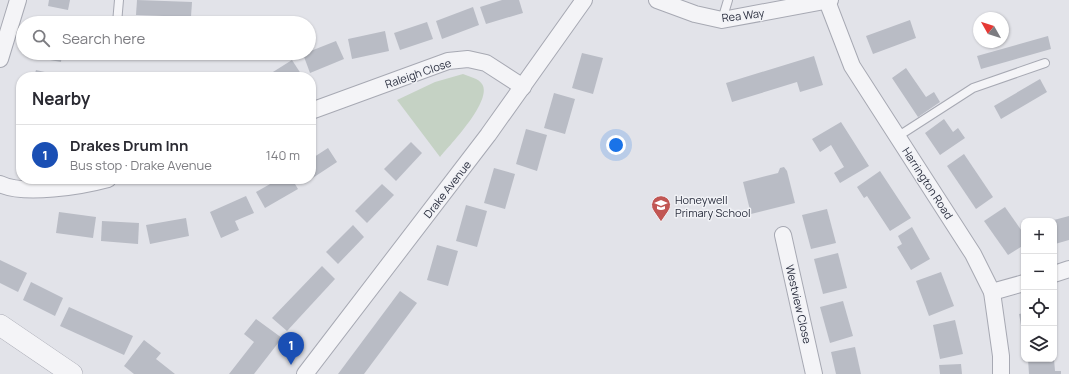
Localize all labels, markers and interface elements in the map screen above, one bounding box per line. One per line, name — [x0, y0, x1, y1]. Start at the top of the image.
street label: Rea Way — [721, 5, 765, 25]
north arrow — [973, 12, 1009, 48]
search box — [16, 16, 316, 60]
icon: search — [30, 27, 52, 49]
text: Search here — [62, 28, 145, 49]
street label: Raleigh Close — [383, 55, 454, 91]
text: Nearby — [32, 87, 90, 110]
text: Drakes Drum Inn — [70, 135, 188, 156]
your location — [606, 135, 626, 155]
street label: Harrington Road — [899, 144, 957, 222]
text: 1 — [42, 146, 48, 164]
text: 140 m — [266, 146, 300, 164]
text: Bus stop · Drake Avenue — [70, 156, 212, 174]
street label: Drake Avenue — [420, 157, 474, 221]
place label: Honeywell Primary School — [675, 192, 751, 220]
school or university icon: Honeywell Primary School — [650, 194, 672, 222]
map controls — [1021, 218, 1057, 362]
button: + — [1021, 218, 1057, 254]
button: − — [1021, 254, 1057, 290]
street label: Westview Close — [783, 263, 815, 345]
button: locate — [1021, 290, 1057, 326]
button: layers — [1021, 326, 1057, 362]
pin: 1 — [278, 332, 304, 365]

